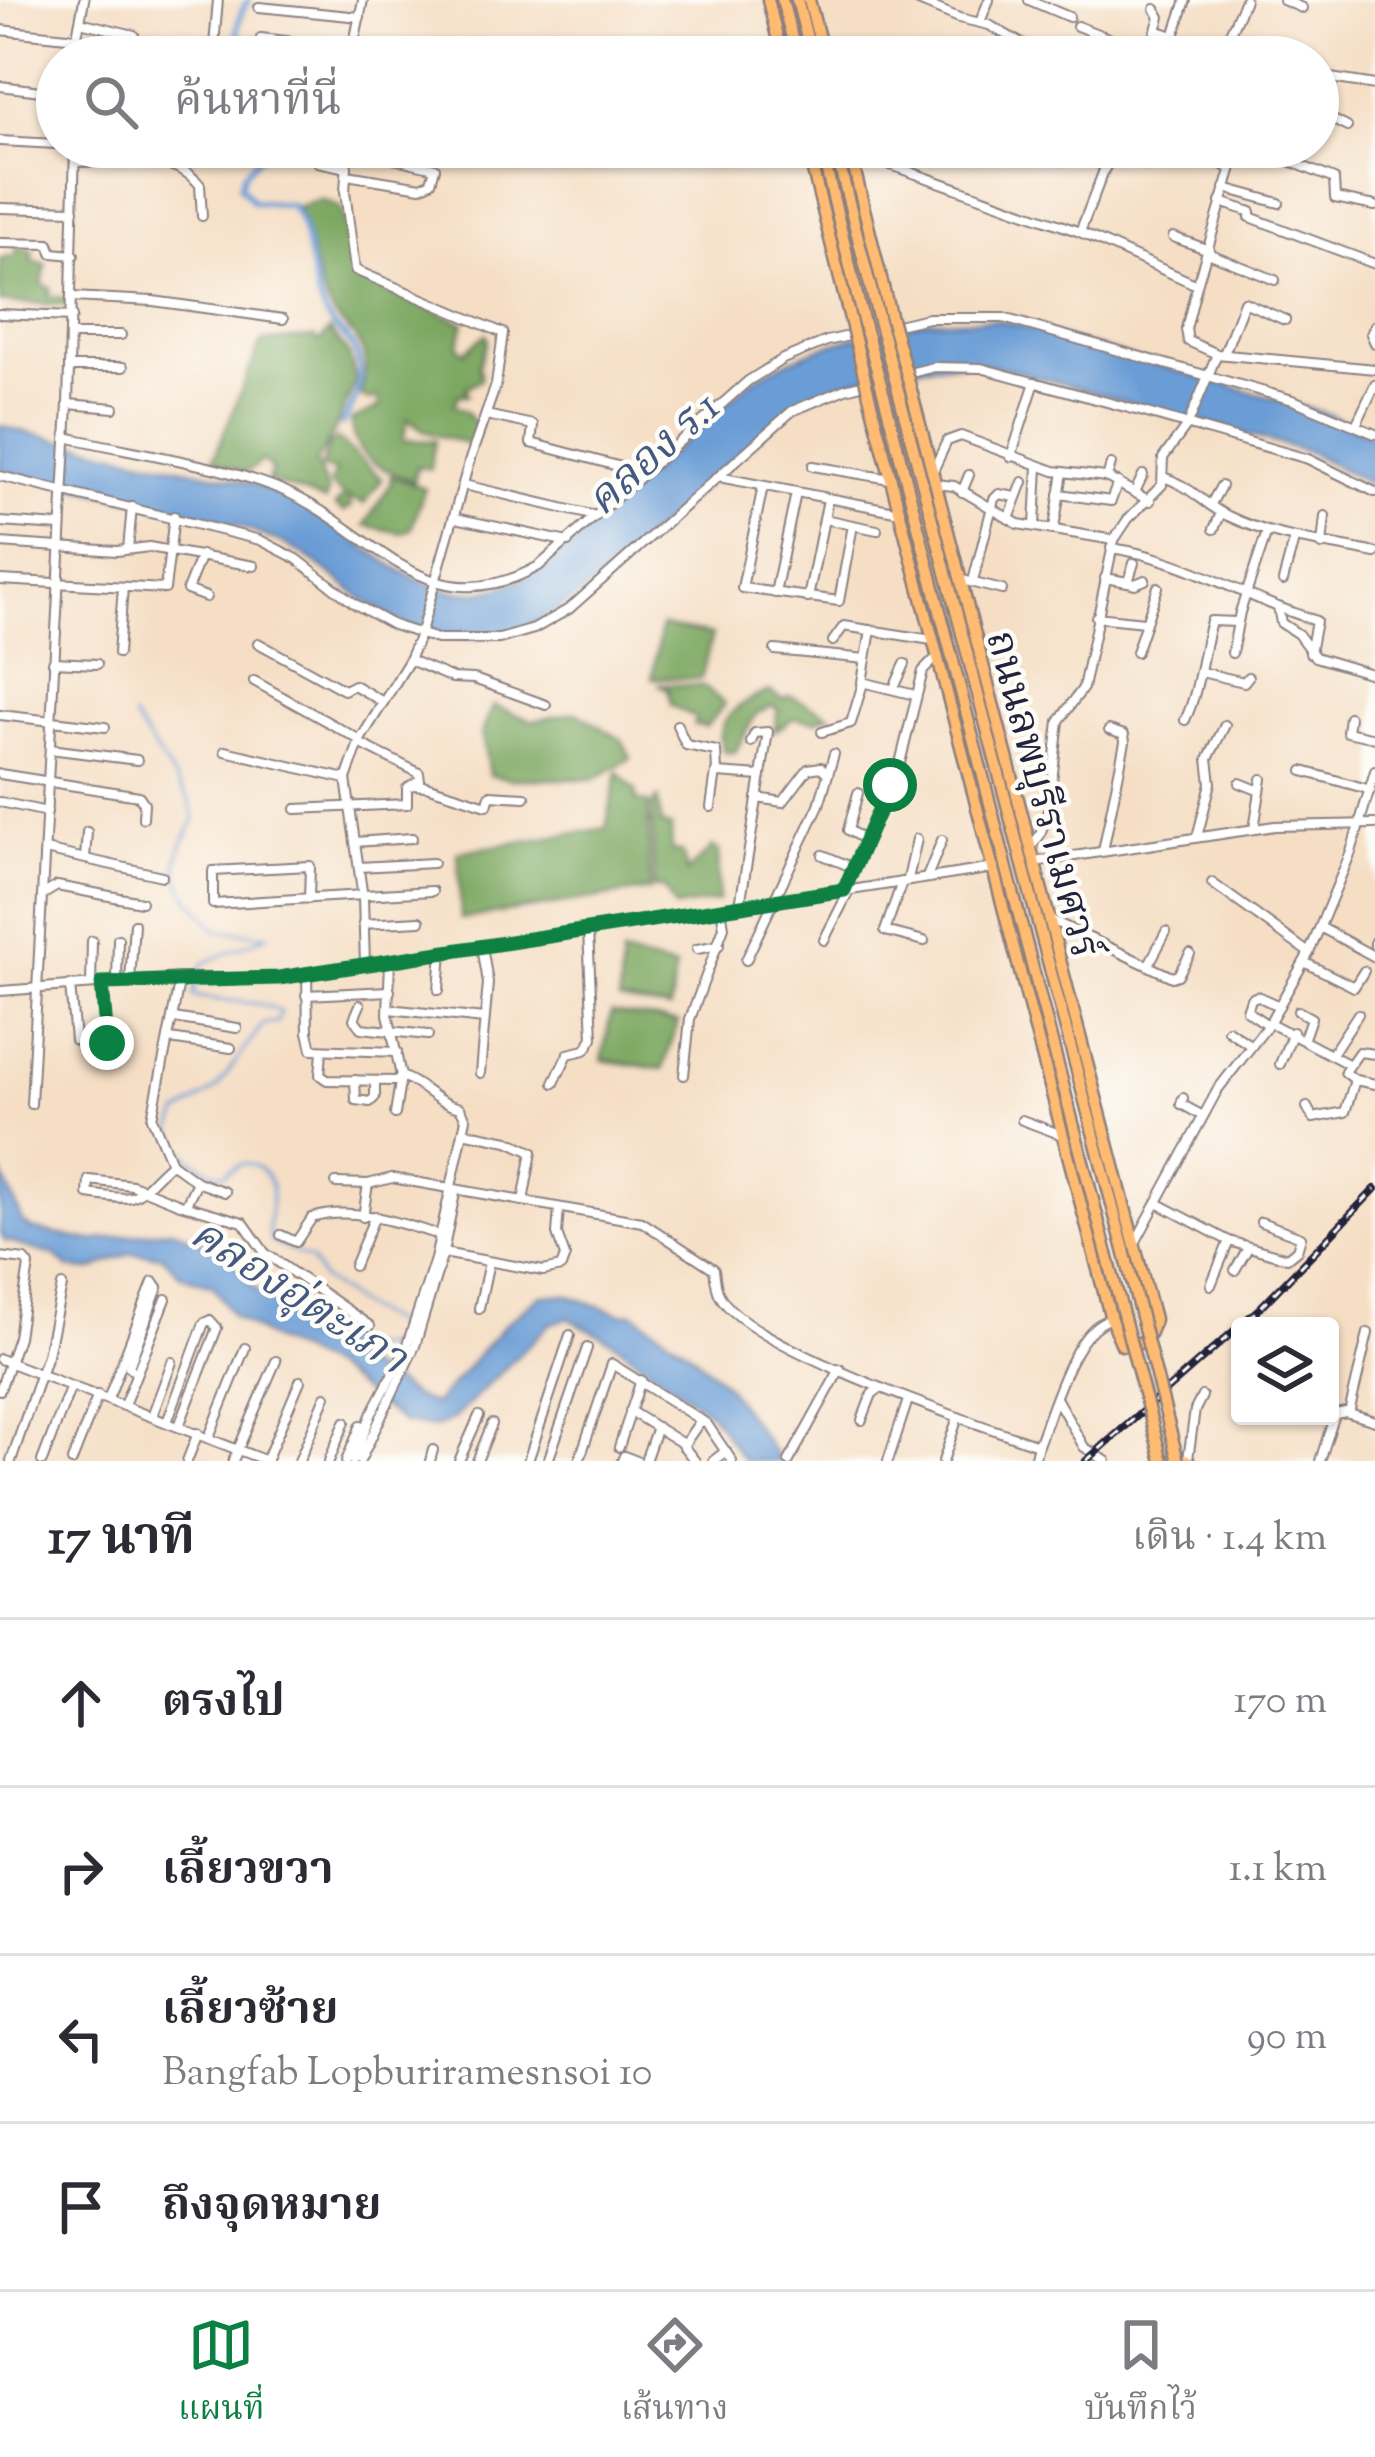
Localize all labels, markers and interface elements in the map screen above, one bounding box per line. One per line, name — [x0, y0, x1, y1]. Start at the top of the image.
search box — [36, 36, 1339, 168]
icon: search — [78, 69, 144, 135]
text: ค้นหาที่นี่ — [174, 71, 342, 136]
water label: คลอง ร.1 — [574, 378, 736, 534]
street label: ถนนลพบุรีราเมศวร์ — [967, 624, 1113, 967]
route start — [863, 758, 917, 812]
route end — [80, 1016, 134, 1070]
water label: คลองอุ่ตะเภา — [176, 1204, 420, 1395]
map controls — [1231, 1317, 1339, 1425]
button: layers — [1231, 1317, 1339, 1425]
text: 17 นาที — [48, 1504, 195, 1577]
text: เดิน · 1.4 km — [1132, 1512, 1327, 1568]
icon: ahead — [48, 1670, 114, 1736]
text: ตรงไป — [162, 1672, 285, 1737]
text: 170 m — [1234, 1675, 1327, 1731]
icon: right — [48, 1838, 114, 1904]
text: เลี้ยวขวา — [162, 1840, 334, 1905]
text: 1.1 km — [1229, 1843, 1327, 1899]
text: เลี้ยวซ้าย — [162, 1980, 338, 2045]
icon: left — [48, 2006, 114, 2072]
text: 90 m — [1247, 2011, 1327, 2067]
text: Bangfab Lopburiramesnsoi 10 — [162, 2047, 653, 2103]
icon: arrive — [48, 2174, 114, 2240]
text: ถึงจุดหมาย — [162, 2176, 382, 2241]
tab: แผนที่ — [178, 2312, 265, 2437]
tab: เส้นทาง — [621, 2312, 728, 2437]
tab: บันทึกไว้ — [1084, 2312, 1197, 2437]

